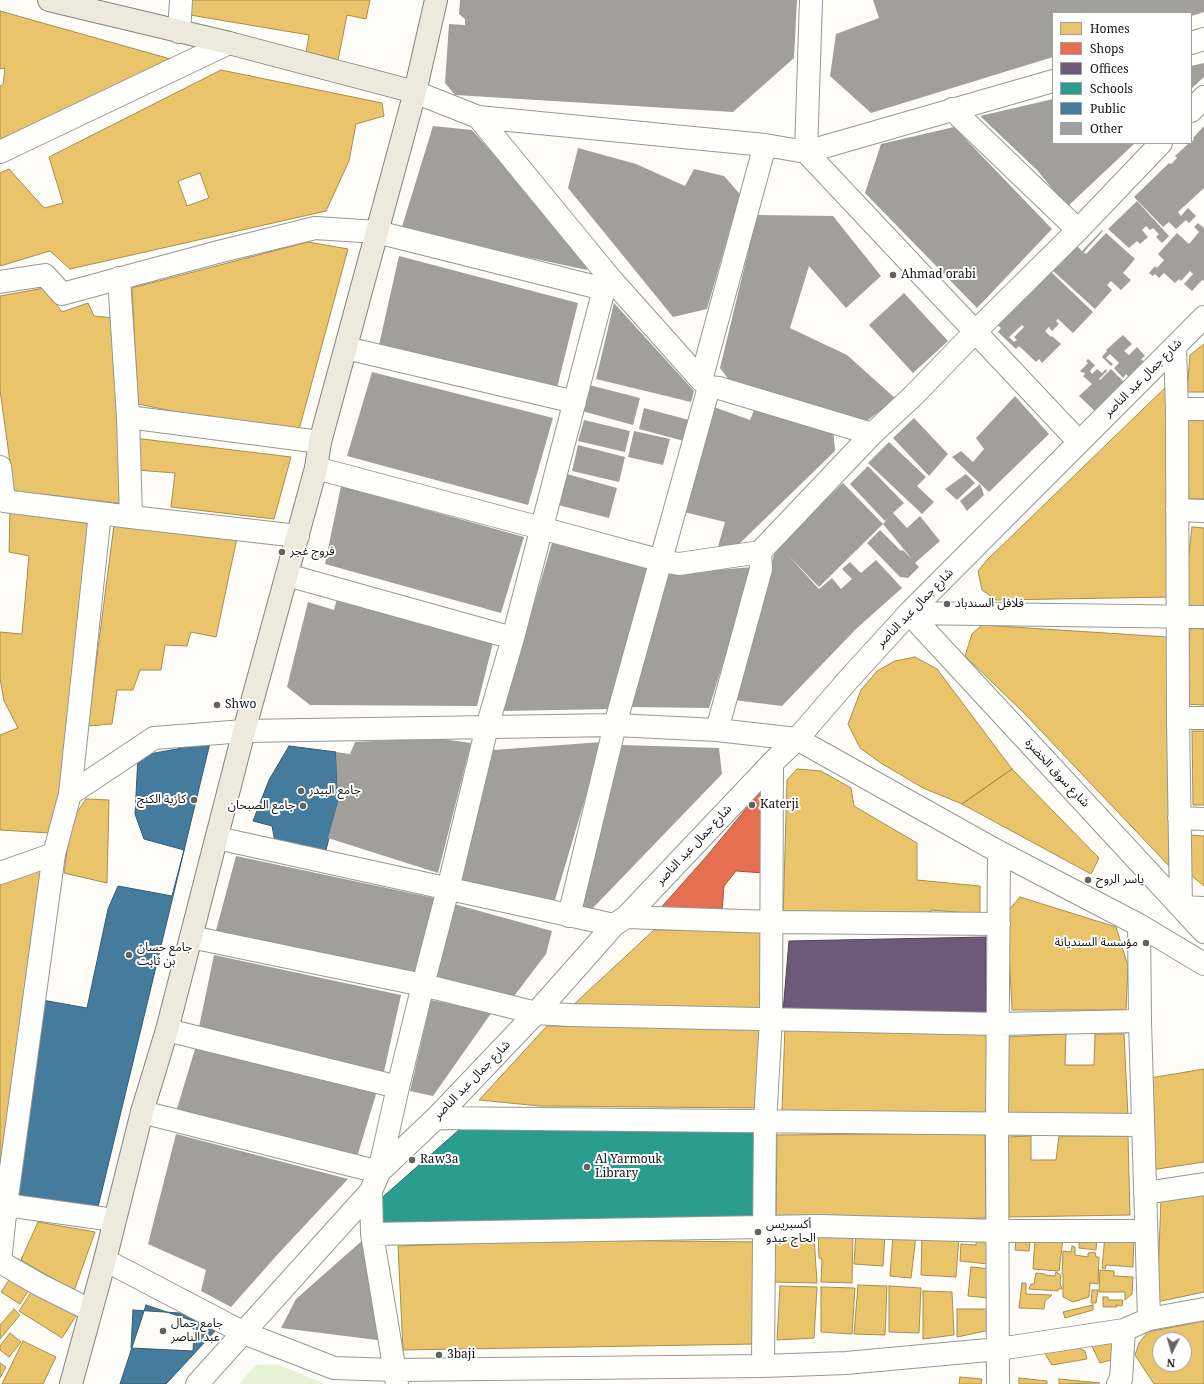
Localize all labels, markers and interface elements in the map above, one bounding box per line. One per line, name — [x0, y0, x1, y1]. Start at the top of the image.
legend — [1052, 12, 1192, 144]
text: Homes — [1090, 20, 1130, 37]
text: Shops — [1090, 40, 1124, 57]
text: Offices — [1090, 60, 1129, 77]
text: Schools — [1090, 80, 1133, 97]
text: Public — [1090, 100, 1126, 117]
text: Other — [1090, 120, 1123, 137]
place label: Ahmad orabi — [901, 268, 976, 282]
marker: Ahmad orabi — [888, 270, 898, 280]
street label: شارع جمال عبد الناصر — [1101, 336, 1185, 420]
place label: فروج غجر — [290, 545, 335, 559]
marker: فروج غجر — [277, 547, 287, 557]
street label: شارع جمال عبد الناصر — [874, 565, 956, 651]
place label: فلافل السندباد — [955, 597, 1024, 611]
marker: فلافل السندباد — [942, 599, 952, 609]
place label: Shwo — [225, 698, 256, 712]
marker: Shwo — [212, 700, 222, 710]
street label: شارع سوق الخضرة — [1022, 736, 1092, 810]
place label: جامع البيدر — [309, 784, 361, 798]
marker: جامع البيدر — [296, 786, 306, 796]
place label: كازية الكنج — [137, 793, 186, 807]
marker: كازية الكنج — [189, 795, 199, 805]
place label: Katerji — [760, 798, 799, 812]
place label: جامع الصبحان — [228, 799, 295, 813]
marker: Katerji — [747, 800, 757, 810]
marker: جامع الصبحان — [298, 801, 308, 811]
street label: شارع جمال عبد الناصر — [653, 802, 735, 888]
place label: ياسر الروح — [1096, 873, 1144, 887]
marker: ياسر الروح — [1083, 875, 1093, 885]
place label: مؤسسة السنديانة — [1055, 936, 1138, 950]
marker: مؤسسة السنديانة — [1141, 938, 1151, 948]
place label: جامع حسان بن ثابت — [137, 941, 192, 969]
marker: جامع حسان بن ثابت — [124, 950, 134, 960]
street label: شارع جمال عبد الناصر — [431, 1037, 513, 1123]
place label: Raw3a — [420, 1153, 458, 1167]
place label: Al Yarmouk Library — [595, 1153, 662, 1181]
marker: Raw3a — [407, 1155, 417, 1165]
marker: Al Yarmouk Library — [582, 1162, 592, 1172]
place label: أكسبريس الحاج عبدو — [766, 1218, 816, 1246]
marker: أكسبريس الحاج عبدو — [753, 1227, 763, 1237]
place label: جامع جمال عبد الناصر — [171, 1317, 223, 1345]
marker: جامع جمال عبد الناصر — [158, 1326, 168, 1336]
north arrow — [1152, 1332, 1192, 1372]
place label: 3baji — [447, 1348, 475, 1362]
marker: 3baji — [434, 1350, 444, 1360]
text: N — [1166, 1356, 1176, 1371]

